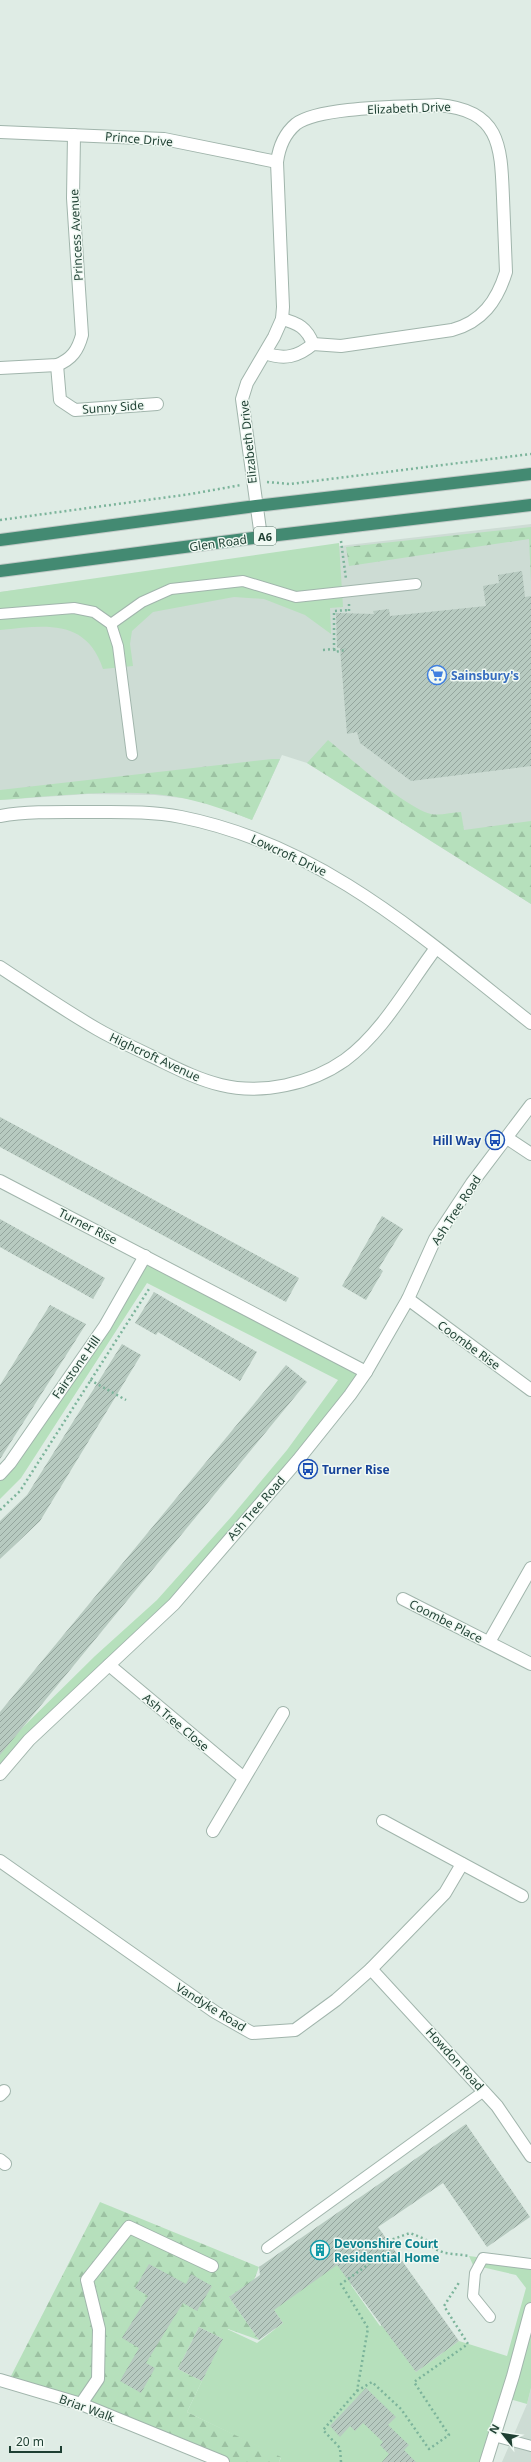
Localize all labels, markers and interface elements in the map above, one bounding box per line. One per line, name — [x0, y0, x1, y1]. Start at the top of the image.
street label: Elizabeth Drive — [367, 98, 451, 118]
street label: Prince Drive — [104, 128, 174, 150]
street label: Princess Avenue — [65, 188, 87, 281]
street label: Sunny Side — [82, 396, 145, 418]
street label: Elizabeth Drive — [235, 399, 261, 485]
road number: A6 — [254, 527, 276, 545]
street label: Glen Road — [188, 531, 248, 555]
supermarket icon: Sainsbury's — [426, 664, 448, 686]
place label: Sainsbury's — [451, 667, 519, 684]
street label: Lowcroft Drive — [248, 830, 330, 880]
street label: Highcroft Avenue — [107, 1029, 203, 1086]
bus stop icon: Hill Way — [484, 1129, 506, 1151]
place label: Hill Way — [433, 1132, 481, 1149]
street label: Ash Tree Road — [427, 1172, 485, 1248]
street label: Turner Rise — [56, 1204, 120, 1248]
street label: Coombe Rise — [434, 1316, 504, 1374]
street label: Fairstone Hill — [48, 1332, 104, 1402]
bus stop icon: Turner Rise — [297, 1458, 319, 1480]
place label: Turner Rise — [322, 1461, 390, 1478]
street label: Ash Tree Road — [223, 1472, 289, 1544]
street label: Coombe Place — [406, 1595, 486, 1647]
street label: Ash Tree Close — [139, 1689, 213, 1755]
street label: Vandyke Road — [173, 1979, 249, 2035]
street label: Howdon Road — [422, 2024, 488, 2094]
place label: Devonshire Court Residential Home — [334, 2235, 439, 2266]
building icon: Devonshire Court Residential Home — [309, 2239, 331, 2261]
street label: Briar Walk — [57, 2390, 118, 2426]
north arrow — [483, 2414, 523, 2454]
text: N — [485, 2421, 503, 2436]
scale bar — [10, 2428, 61, 2454]
text: 20 m — [16, 2433, 44, 2450]

